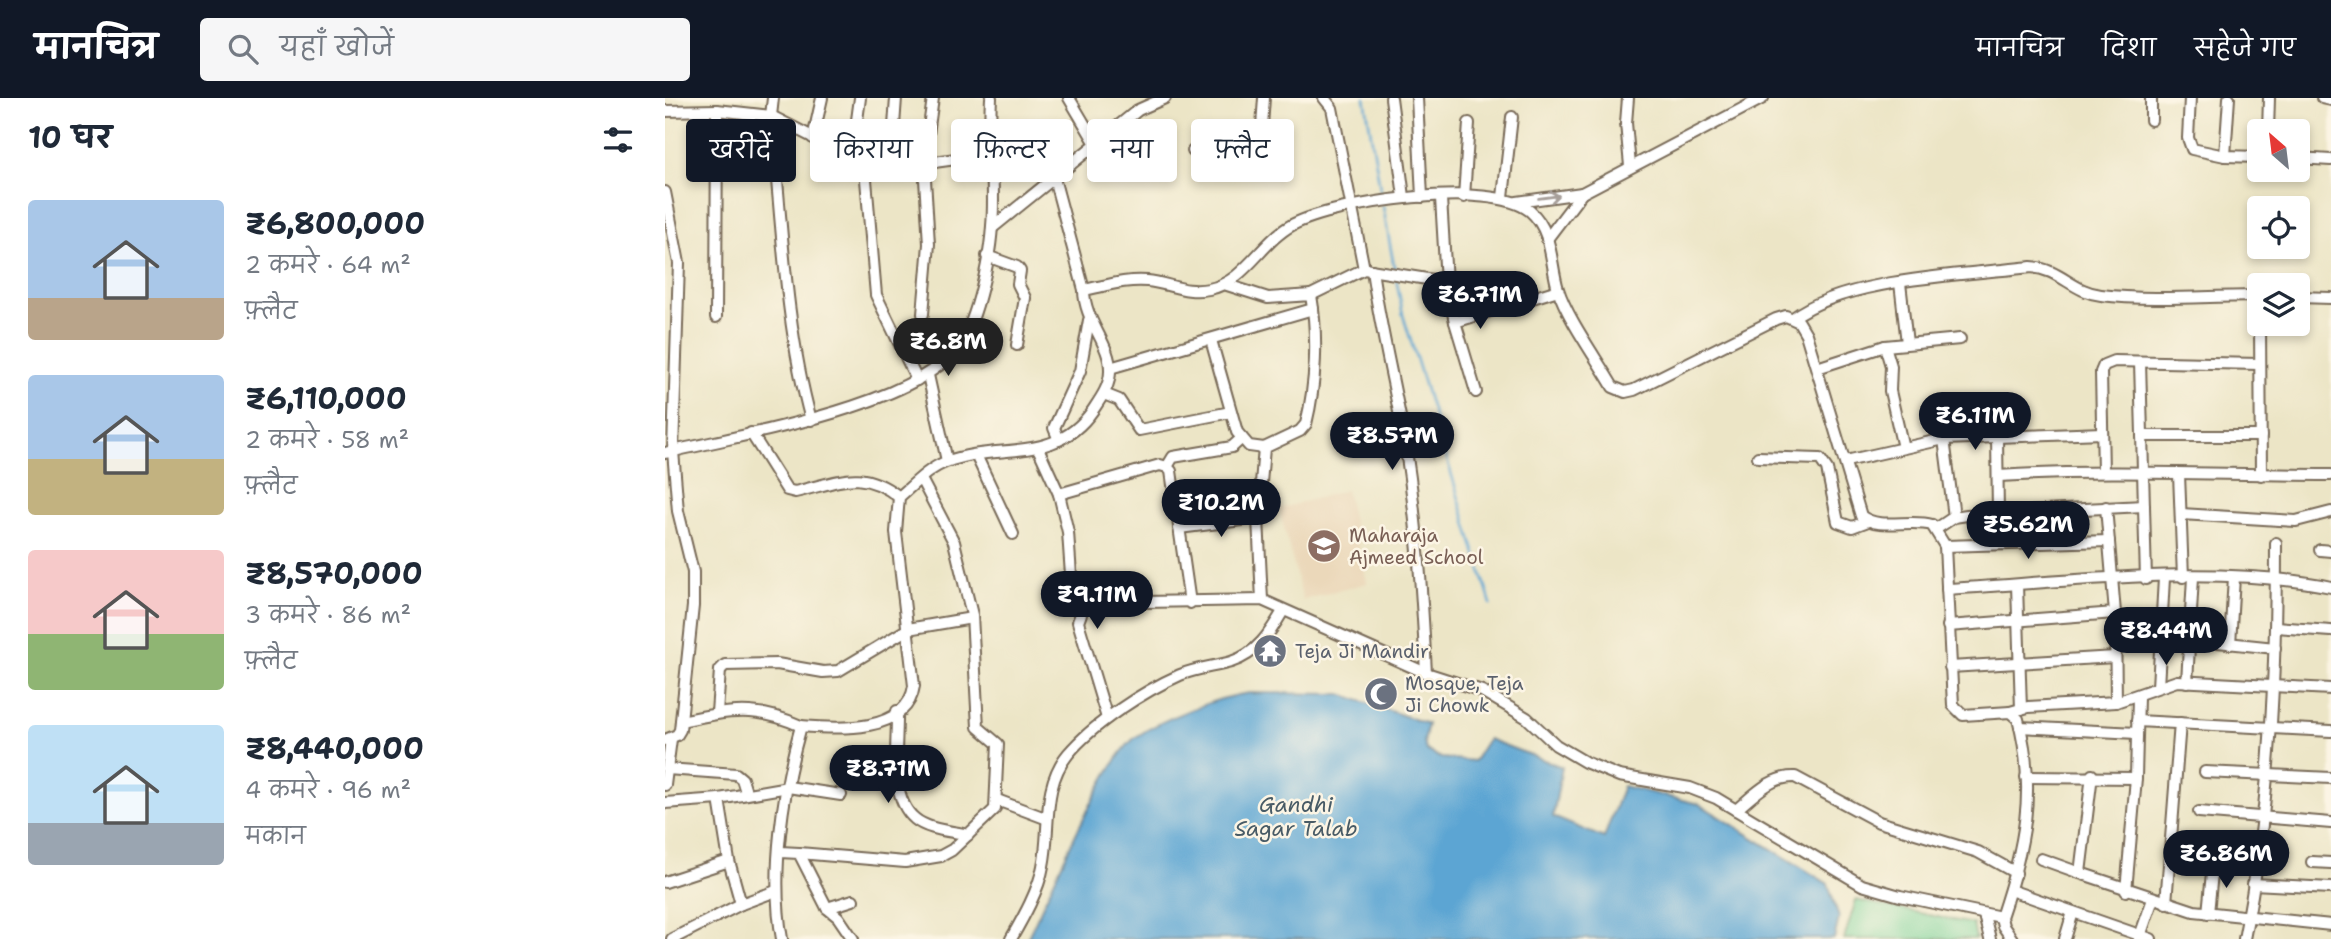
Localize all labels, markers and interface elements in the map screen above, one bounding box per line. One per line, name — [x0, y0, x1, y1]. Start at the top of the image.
search box — [200, 18, 690, 81]
text: मानचित्र — [35, 24, 158, 69]
text: यहाँ खोजें — [280, 29, 394, 64]
icon: search — [224, 30, 262, 68]
text: मानचित्र — [1976, 32, 2064, 64]
text: दिशा — [2102, 32, 2156, 64]
text: सहेजे गए — [2194, 32, 2296, 64]
text: 10 घर — [28, 117, 112, 158]
chip: खरीदें — [686, 119, 796, 182]
chip: किराया — [810, 119, 937, 182]
chip: फ़िल्टर — [951, 119, 1073, 182]
chip: नया — [1087, 119, 1177, 182]
chip: फ़्लैट — [1191, 119, 1294, 182]
north arrow — [2247, 119, 2310, 182]
map controls — [2247, 119, 2310, 336]
icon: filters — [599, 121, 637, 159]
one-way arrow — [1538, 191, 1560, 204]
button: locate — [2247, 196, 2310, 259]
text: ₹6,800,000 — [245, 203, 425, 244]
icon: home — [84, 228, 168, 312]
text: 2 कमरे · 64 m² — [245, 250, 411, 280]
pin: ₹6.71M — [1423, 272, 1537, 331]
button: layers — [2247, 273, 2310, 336]
text: ₹6.71M — [1438, 279, 1523, 309]
text: फ़्लैट — [245, 296, 297, 326]
pin: ₹6.8M — [899, 318, 997, 378]
text: ₹6.8M — [909, 326, 987, 356]
text: ₹6,110,000 — [245, 378, 407, 419]
pin: ₹6.11M — [1918, 392, 2032, 452]
text: ₹6.11M — [1935, 400, 2015, 430]
icon: home — [84, 403, 168, 487]
pin: ₹8.57M — [1335, 412, 1449, 472]
text: ₹8.57M — [1346, 420, 1438, 450]
text: 2 कमरे · 58 m² — [245, 425, 409, 455]
text: फ़्लैट — [245, 471, 297, 501]
pin: ₹10.2M — [1164, 480, 1278, 539]
text: ₹10.2M — [1178, 487, 1264, 517]
pin: ₹5.62M — [1971, 502, 2085, 561]
text: ₹5.62M — [1983, 509, 2073, 539]
place label: Maharaja Ajmeed School — [1349, 523, 1484, 570]
school or university icon: Maharaja Ajmeed School — [1305, 527, 1343, 565]
text: ₹8,570,000 — [245, 553, 423, 594]
pin: ₹9.11M — [1040, 572, 1154, 631]
icon: home — [84, 578, 168, 662]
text: ₹9.11M — [1057, 579, 1137, 609]
text: 3 कमरे · 86 m² — [245, 600, 411, 630]
pin: ₹8.44M — [2109, 608, 2223, 667]
text: ₹8.44M — [2120, 615, 2212, 645]
temple icon: Teja Ji Mandir — [1251, 632, 1289, 670]
place label: Teja Ji Mandir — [1295, 639, 1429, 664]
text: फ़्लैट — [245, 646, 297, 676]
place label: Mosque, Teja Ji Chowk — [1405, 671, 1524, 718]
mosque icon: Mosque, Teja Ji Chowk — [1362, 675, 1400, 713]
text: ₹8,440,000 — [245, 728, 424, 769]
pin: ₹8.71M — [831, 746, 945, 805]
icon: home — [84, 753, 168, 837]
text: ₹8.71M — [846, 753, 930, 783]
text: 4 कमरे · 96 m² — [245, 775, 411, 805]
water label: Gandhi Sagar Talab — [1235, 791, 1357, 843]
text: मकान — [245, 821, 306, 851]
pin: ₹6.86M — [2169, 830, 2283, 890]
text: ₹6.86M — [2179, 838, 2273, 868]

